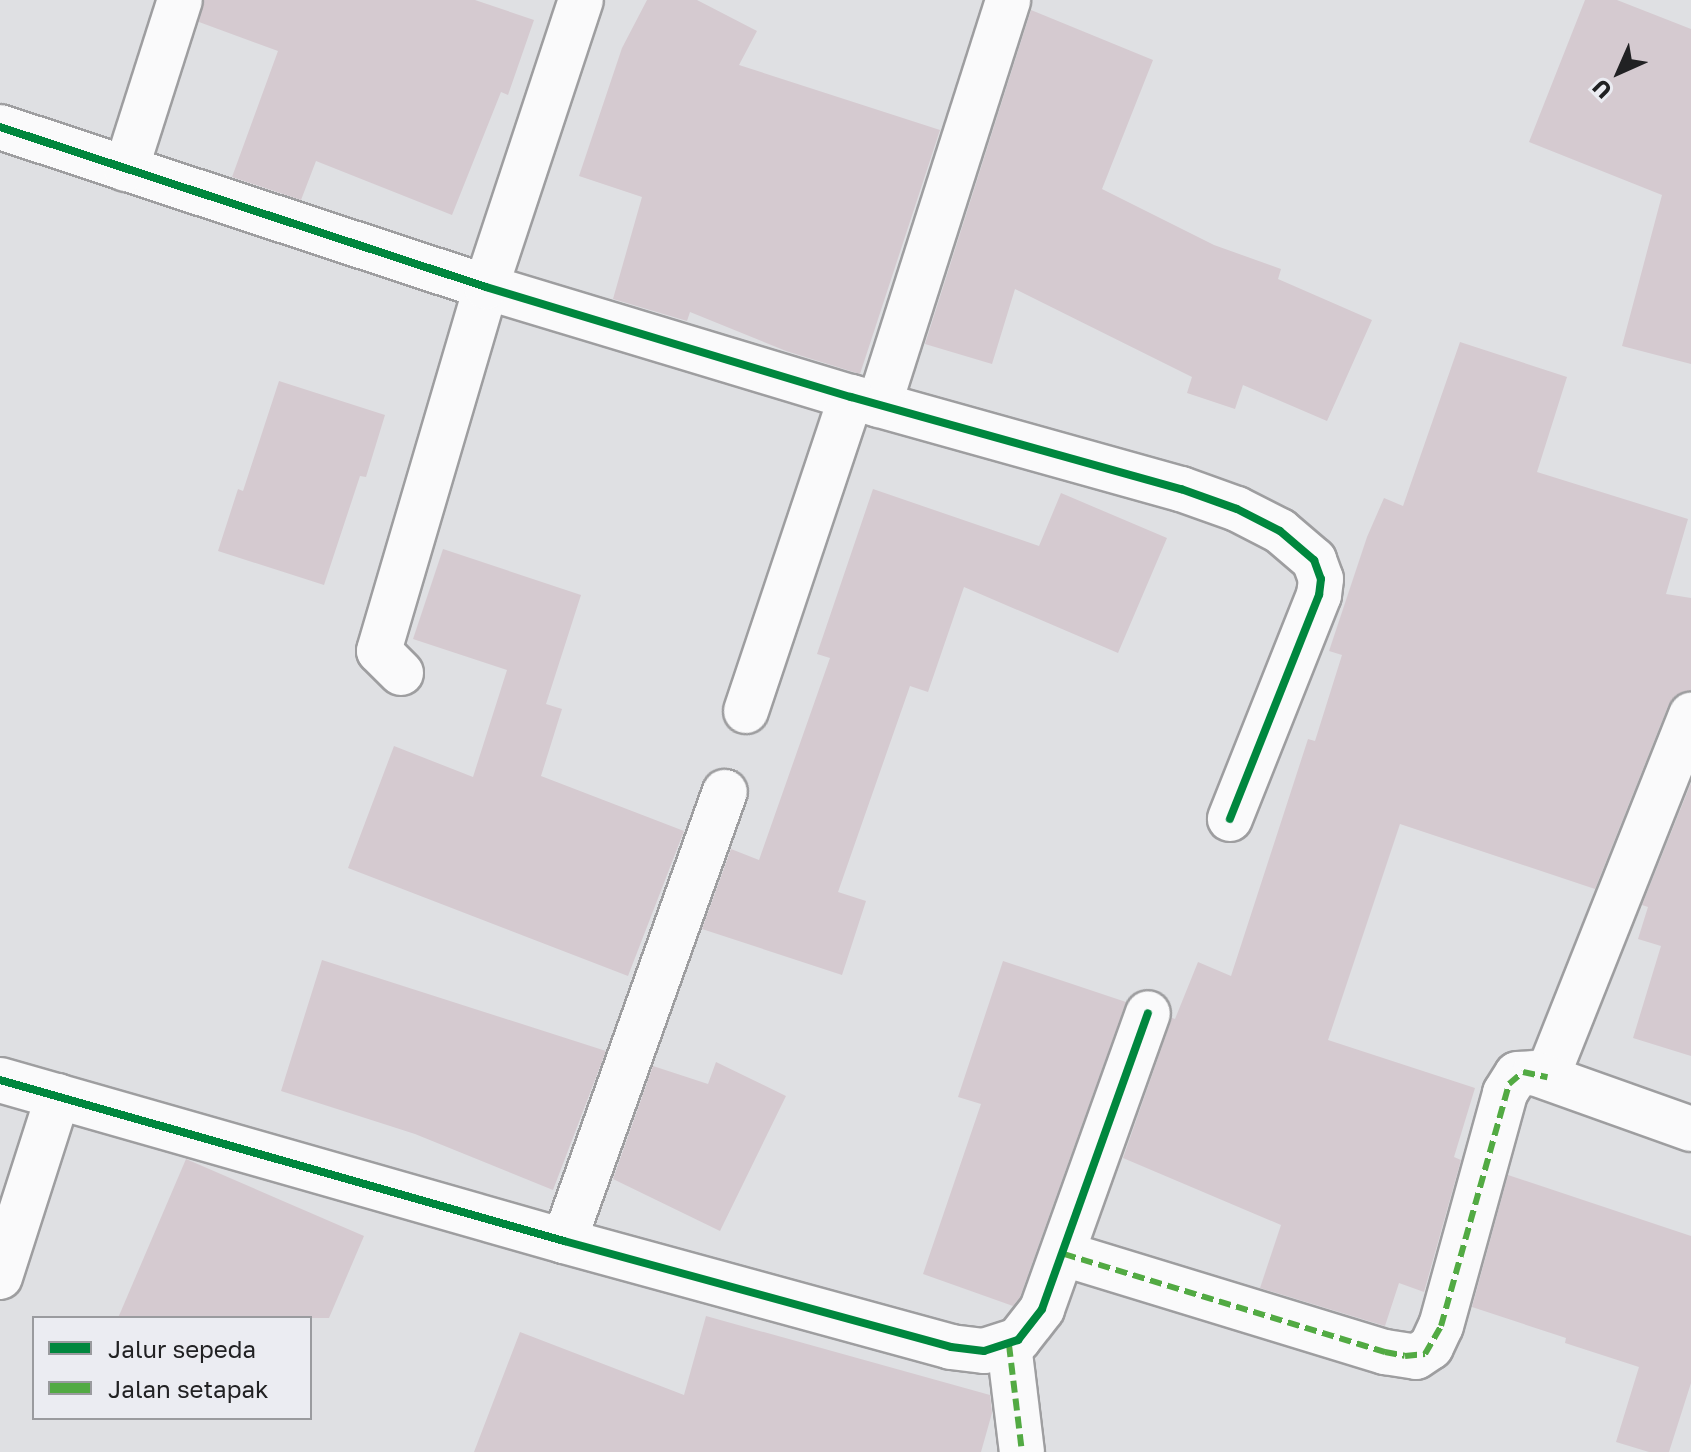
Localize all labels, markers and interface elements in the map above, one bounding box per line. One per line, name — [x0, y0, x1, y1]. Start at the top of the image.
north arrow — [1579, 32, 1659, 112]
text: U — [1586, 74, 1617, 105]
legend — [32, 1316, 312, 1420]
text: Jalur sepeda — [108, 1334, 256, 1363]
text: Jalan setapak — [108, 1374, 269, 1403]

